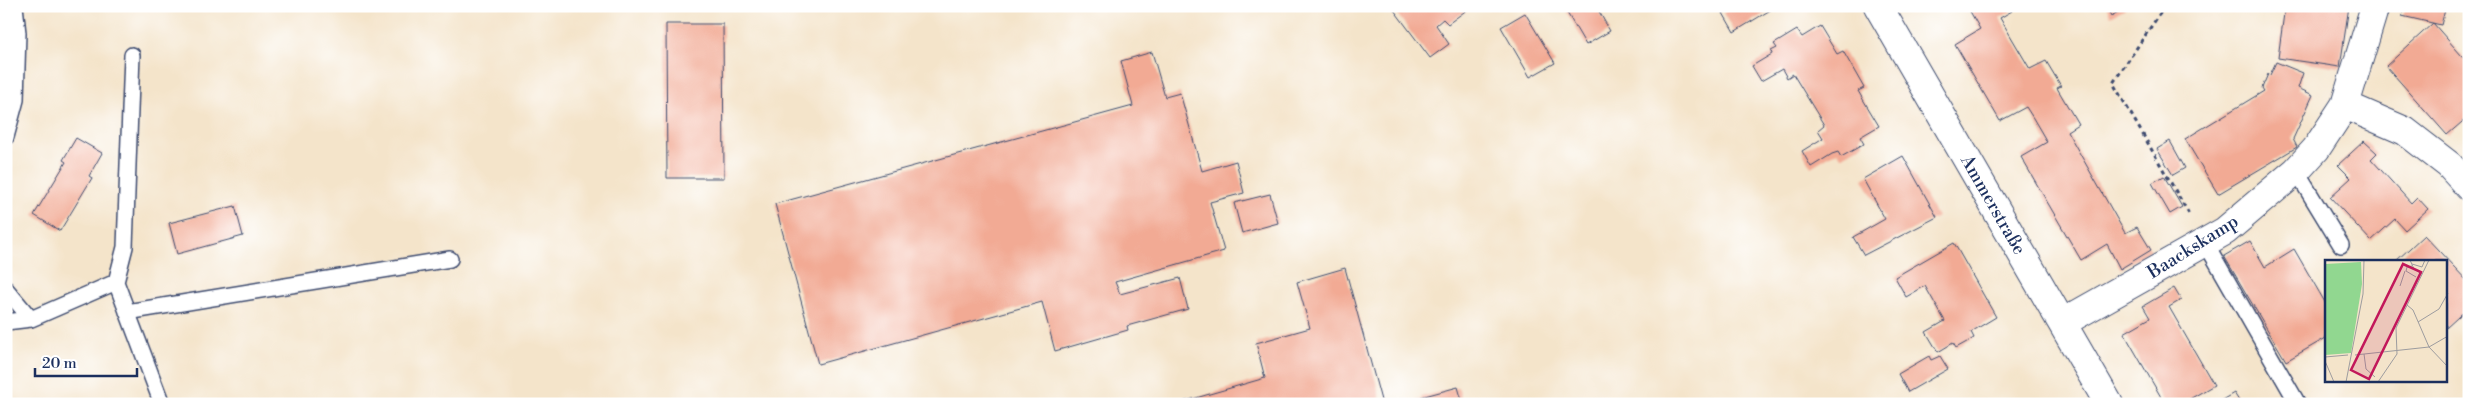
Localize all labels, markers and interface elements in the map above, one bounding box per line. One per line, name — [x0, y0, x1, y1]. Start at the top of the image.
street label: Ammerstraße — [1955, 150, 2031, 259]
street label: Baackskamp — [2142, 210, 2243, 285]
inset map — [2325, 260, 2448, 382]
scale bar — [35, 345, 138, 377]
text: 20 m — [42, 354, 77, 373]

